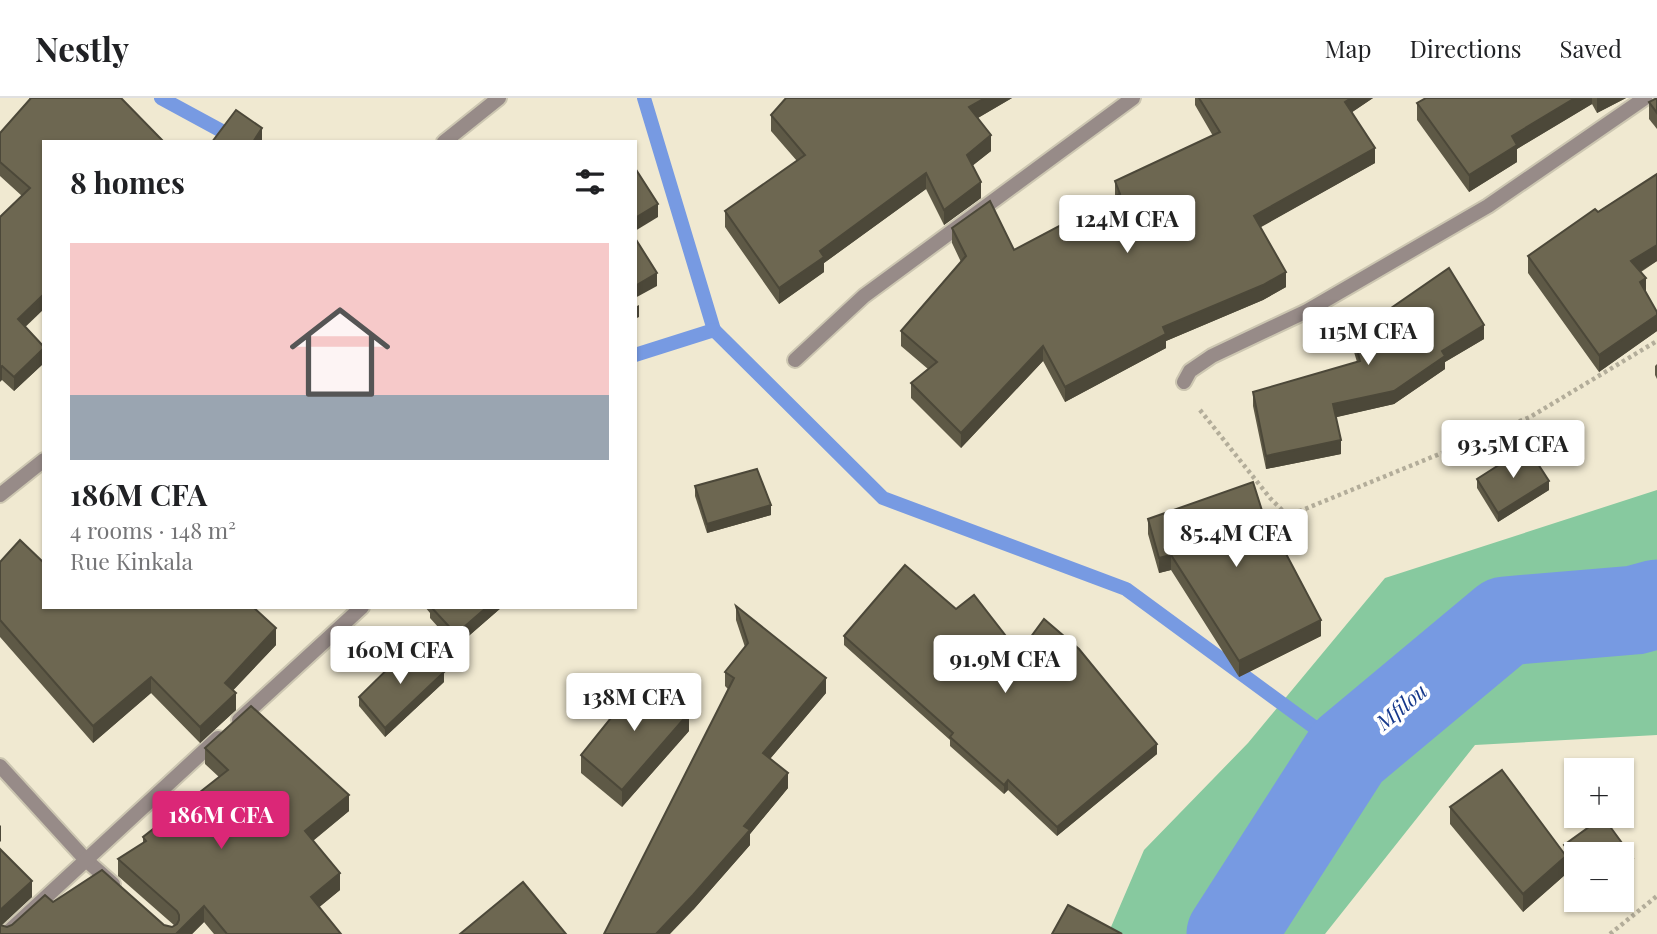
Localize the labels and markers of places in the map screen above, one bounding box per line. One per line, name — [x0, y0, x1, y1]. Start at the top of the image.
pin: 124M CFA — [1055, 195, 1199, 255]
pin: 115M CFA — [1296, 308, 1440, 367]
pin: 93.5M CFA — [1433, 420, 1593, 480]
pin: 85.4M CFA — [1156, 510, 1316, 569]
pin: 160M CFA — [328, 626, 472, 686]
pin: 91.9M CFA — [925, 636, 1085, 695]
pin: 138M CFA — [562, 674, 706, 733]
pin: 186M CFA — [149, 792, 293, 851]

